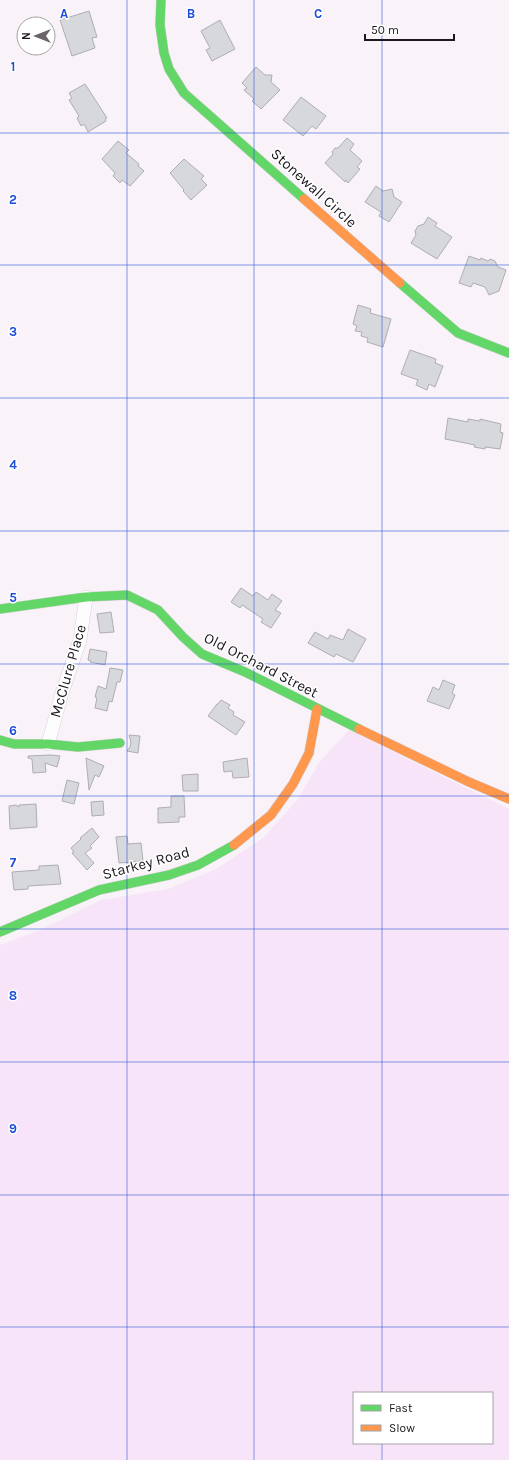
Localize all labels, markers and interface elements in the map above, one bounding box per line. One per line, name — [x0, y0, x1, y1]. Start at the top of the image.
text: A — [60, 6, 68, 21]
text: B — [187, 6, 195, 21]
text: C — [314, 6, 322, 21]
north arrow — [16, 16, 56, 56]
scale bar — [365, 16, 454, 42]
text: 50 m — [371, 23, 399, 37]
text: N — [20, 32, 33, 40]
text: 1 — [11, 59, 15, 74]
street label: Stonewall Circle — [267, 145, 361, 231]
text: 2 — [9, 192, 17, 207]
text: 3 — [9, 324, 17, 339]
text: 4 — [9, 457, 17, 472]
text: 5 — [9, 590, 17, 605]
street label: McClure Place — [46, 622, 90, 720]
street label: Old Orchard Street — [201, 628, 321, 702]
text: 6 — [9, 723, 17, 738]
street label: Starkey Road — [100, 843, 192, 883]
text: 7 — [10, 855, 17, 870]
text: 8 — [9, 988, 17, 1003]
text: 9 — [9, 1121, 17, 1136]
legend — [353, 1392, 493, 1444]
text: Fast — [389, 1401, 413, 1415]
text: Slow — [389, 1421, 415, 1435]

